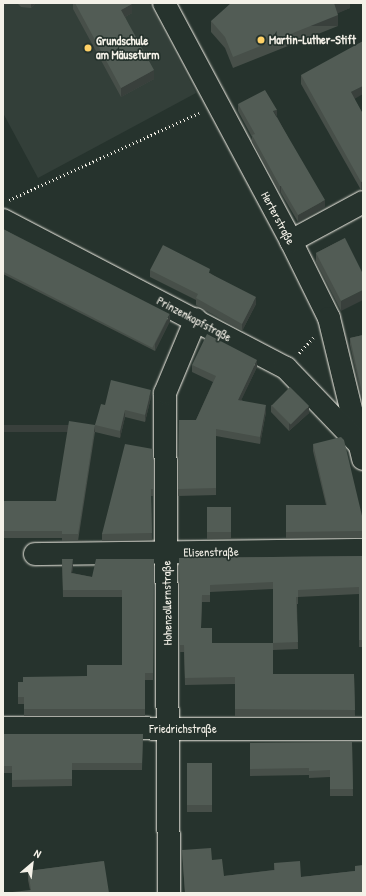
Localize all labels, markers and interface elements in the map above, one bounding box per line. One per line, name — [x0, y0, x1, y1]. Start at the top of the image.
place label: Martin-Luther-Stift — [269, 33, 356, 47]
place label: Grundschule am Mäuseturm — [96, 34, 159, 62]
marker: Martin-Luther-Stift — [256, 35, 266, 45]
marker: Grundschule am Mäuseturm — [83, 43, 93, 53]
street label: Herterstraße — [258, 189, 298, 247]
street label: Prinzenkopfstraße — [154, 293, 234, 345]
street label: Elisenstraße — [183, 544, 239, 560]
street label: Hohenzollernstraße — [159, 560, 175, 646]
street label: Friedrichstraße — [149, 722, 217, 736]
north arrow — [12, 844, 52, 884]
text: N — [32, 846, 43, 861]

